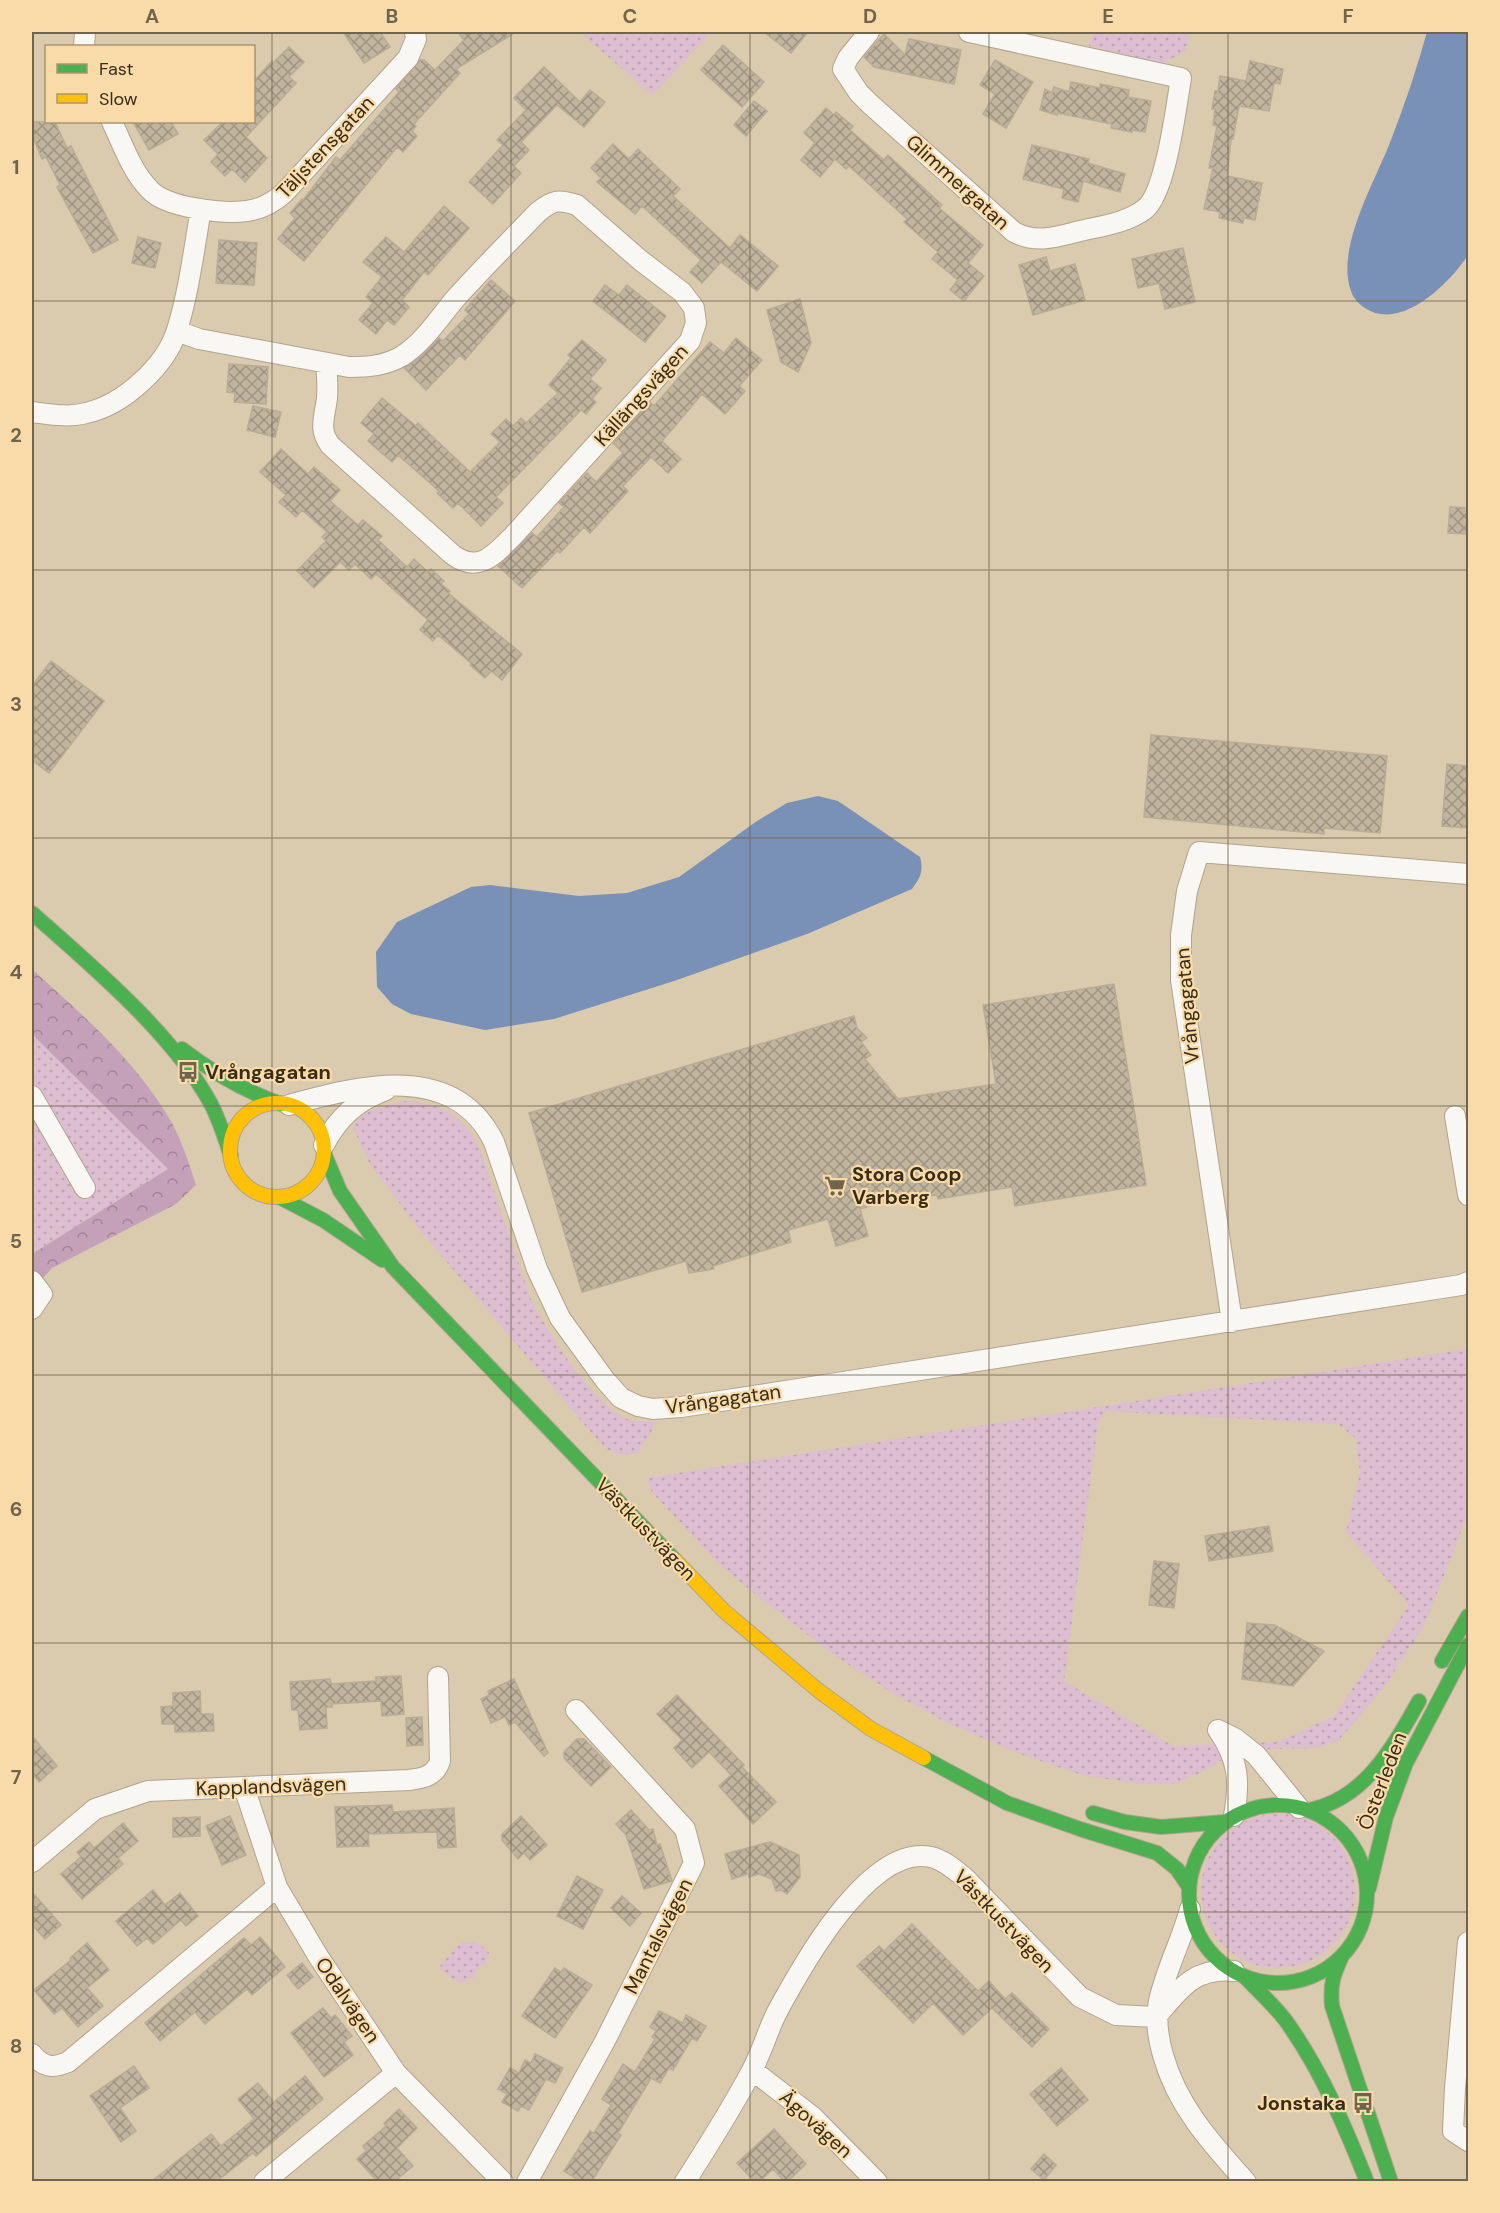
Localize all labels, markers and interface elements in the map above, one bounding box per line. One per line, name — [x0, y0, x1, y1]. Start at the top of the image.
text: A — [145, 3, 159, 29]
text: B — [386, 3, 398, 29]
text: C — [623, 3, 637, 29]
text: D — [863, 3, 877, 29]
text: E — [1102, 3, 1114, 29]
text: F — [1342, 3, 1354, 29]
legend — [45, 45, 255, 123]
text: Fast — [99, 57, 134, 81]
text: Slow — [99, 87, 138, 111]
street label: Täljstensgatan — [270, 90, 380, 204]
street label: Glimmergatan — [901, 129, 1015, 235]
text: 1 — [12, 154, 20, 180]
street label: Källängsvägen — [588, 339, 694, 451]
text: 2 — [10, 422, 22, 448]
text: 3 — [10, 691, 22, 717]
street label: Vrångagatan — [1169, 947, 1205, 1065]
text: 4 — [10, 959, 23, 985]
place label: Vrångagatan — [205, 1059, 331, 1085]
bus stop icon: Vrångagatan — [176, 1060, 200, 1084]
place label: Stora Coop Varberg — [852, 1161, 962, 1210]
supermarket icon: Stora Coop Varberg — [823, 1174, 847, 1198]
text: 5 — [10, 1228, 22, 1254]
street label: Vrångagatan — [663, 1378, 783, 1420]
street label: Västkustvägen — [590, 1472, 702, 1586]
text: 6 — [10, 1496, 22, 1522]
street label: Österleden — [1351, 1728, 1413, 1834]
text: 7 — [11, 1764, 22, 1790]
street label: Kapplandsvägen — [195, 1770, 347, 1802]
street label: Västkustvägen — [948, 1864, 1060, 1978]
street label: Mantalsvägen — [618, 1874, 698, 1998]
street label: Odalvägen — [310, 1952, 386, 2048]
text: 8 — [10, 2033, 22, 2059]
street label: Ägovägen — [774, 2084, 858, 2164]
place label: Jonstaka — [1257, 2090, 1346, 2116]
bus stop icon: Jonstaka — [1351, 2091, 1375, 2115]

